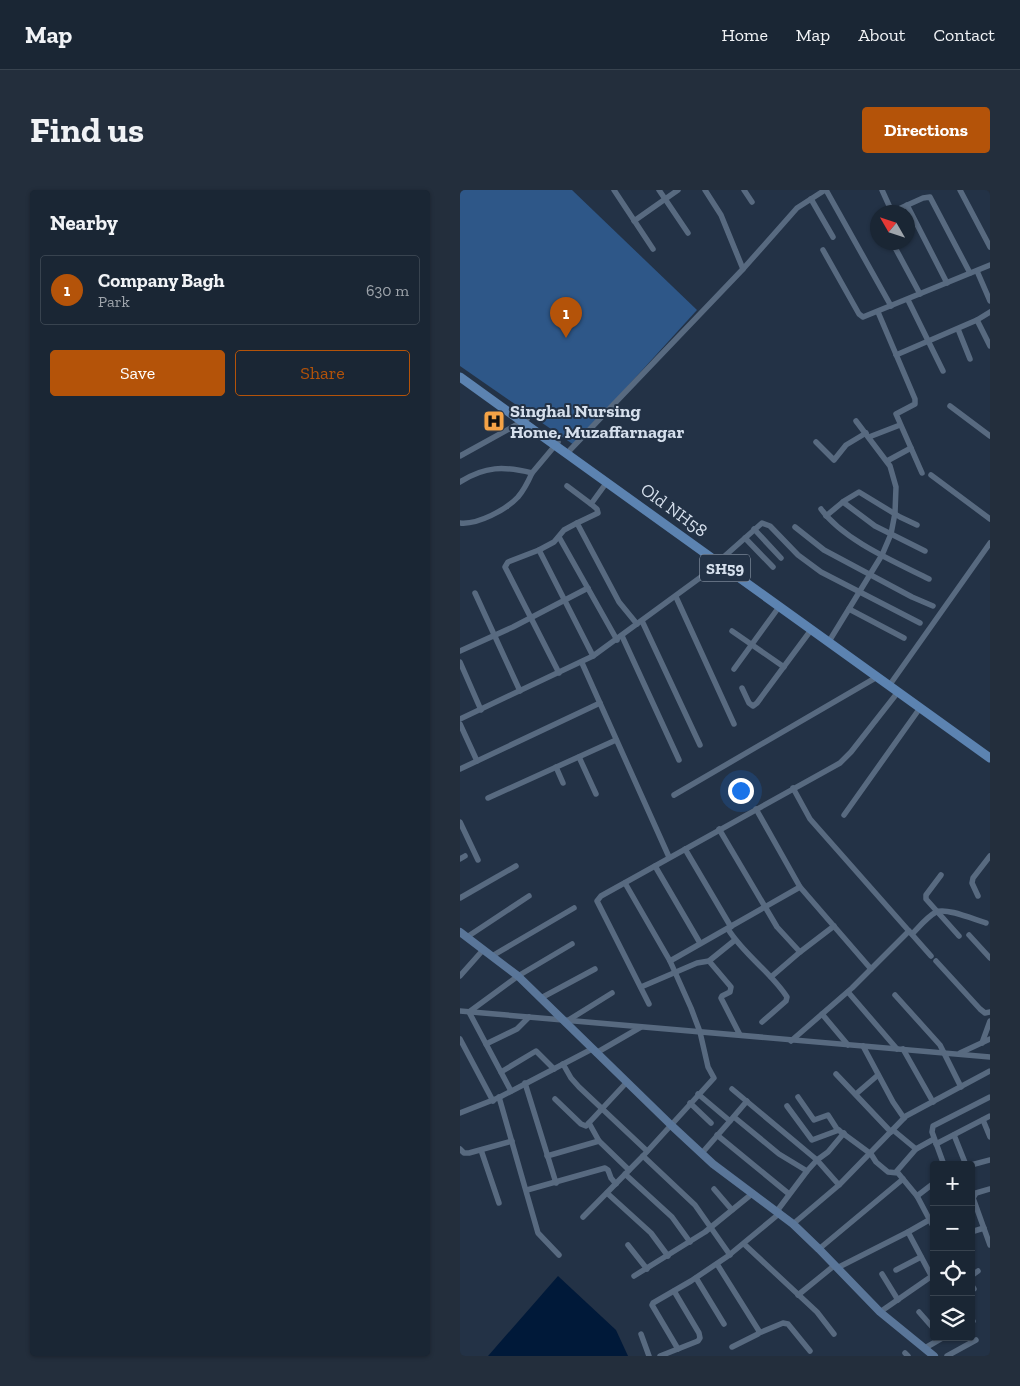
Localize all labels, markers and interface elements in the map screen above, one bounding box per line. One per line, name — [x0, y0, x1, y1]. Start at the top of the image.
text: Map — [25, 20, 72, 49]
text: Home — [721, 24, 768, 46]
text: Map — [796, 24, 830, 46]
text: About — [858, 24, 905, 46]
text: Contact — [933, 24, 995, 46]
button: Directions — [862, 107, 990, 153]
text: Find us — [30, 109, 144, 151]
north arrow — [870, 205, 915, 250]
text: Nearby — [50, 210, 118, 235]
text: Company Bagh — [98, 269, 225, 292]
text: 1 — [64, 281, 70, 300]
text: 630 m — [366, 281, 409, 300]
text: Park — [98, 292, 130, 311]
pin: 1 — [550, 297, 582, 338]
button: Save — [50, 350, 225, 396]
button: Share — [235, 350, 410, 396]
place label: Singhal Nursing Home, Muzaffarnagar — [510, 400, 684, 443]
hospital icon: Singhal Nursing Home, Muzaffarnagar — [482, 409, 506, 433]
street label: Old NH58 — [636, 478, 712, 542]
road number: SH59 — [700, 554, 750, 582]
your location — [728, 778, 754, 804]
map controls — [930, 1161, 975, 1341]
button: + — [930, 1161, 975, 1206]
button: − — [930, 1206, 975, 1251]
button: locate — [930, 1251, 975, 1296]
button: layers — [930, 1296, 975, 1341]

